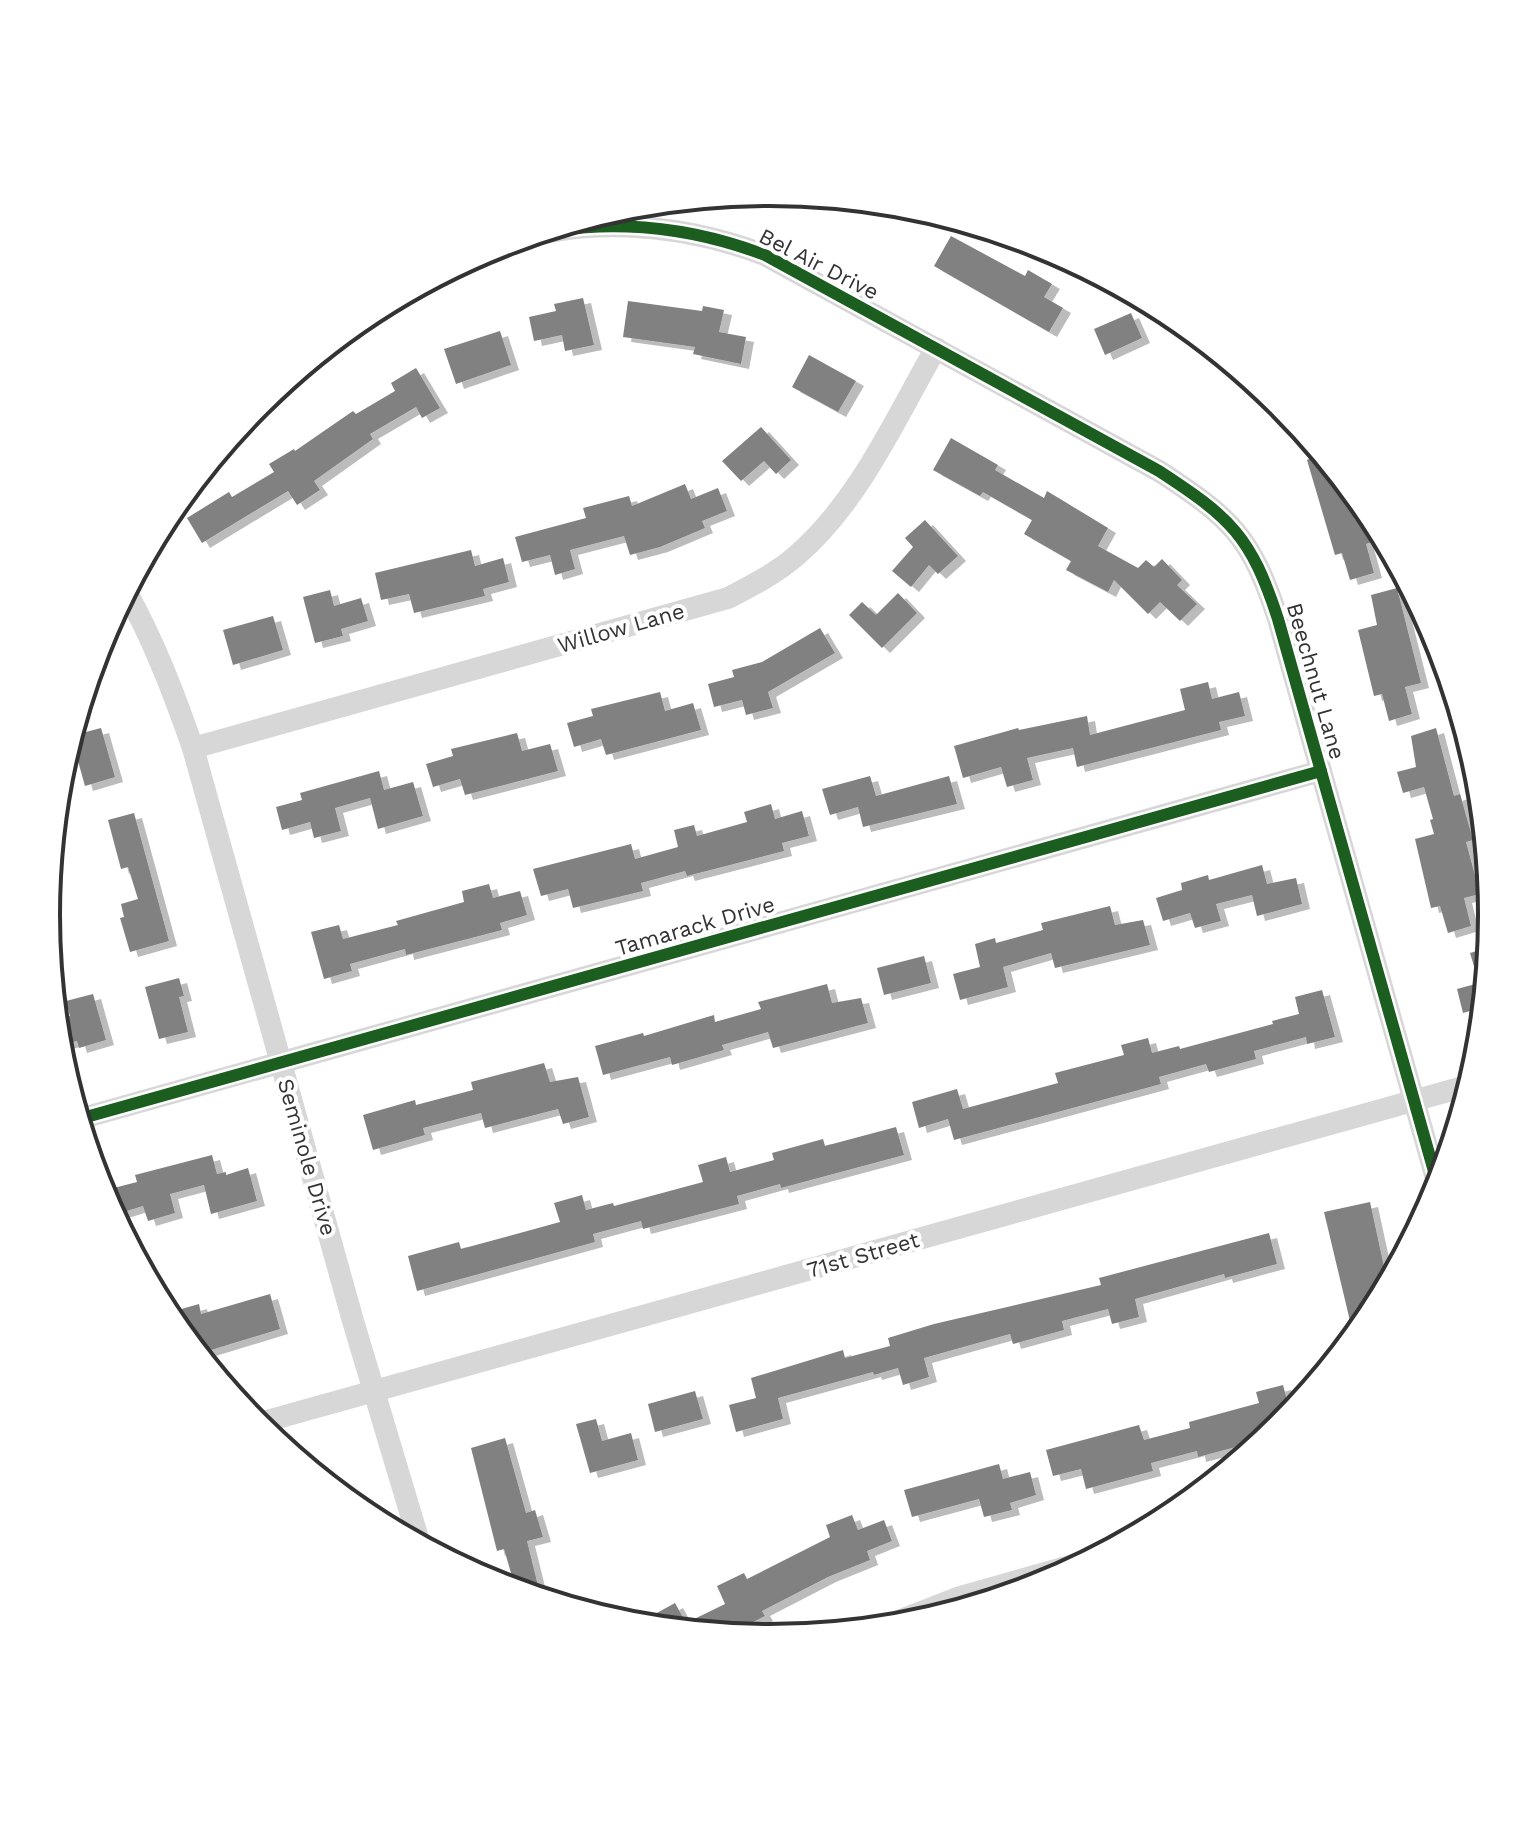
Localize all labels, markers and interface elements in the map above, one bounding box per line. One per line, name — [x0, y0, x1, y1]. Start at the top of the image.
street label: Bel Air Drive — [755, 223, 883, 305]
street label: Willow Lane — [555, 598, 687, 658]
street label: Beechnut Lane — [1282, 600, 1350, 762]
street label: Tamarack Drive — [612, 891, 778, 961]
street label: Seminole Drive — [273, 1076, 341, 1238]
street label: 71st Street — [804, 1227, 922, 1283]

